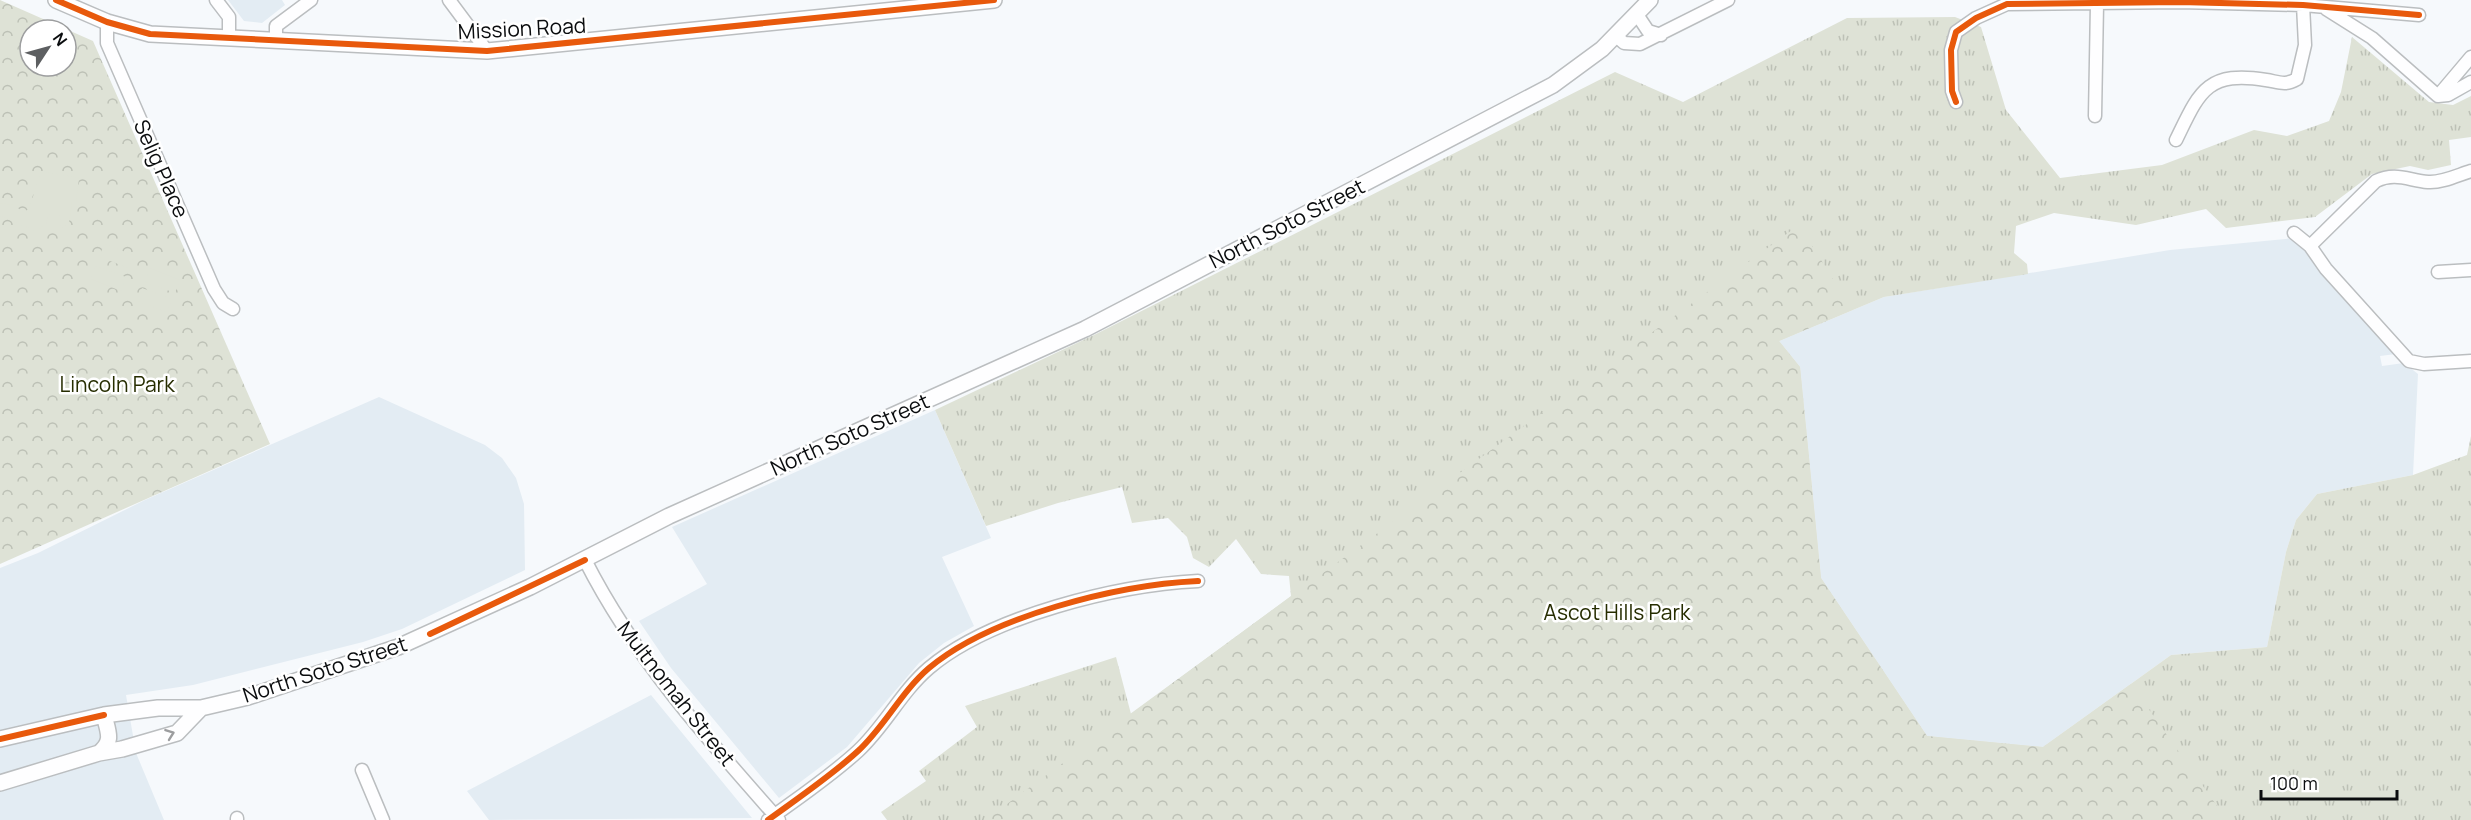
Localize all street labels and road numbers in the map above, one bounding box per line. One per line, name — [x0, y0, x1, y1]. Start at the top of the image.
street label: Mission Road — [457, 11, 587, 45]
street label: Selig Place — [128, 115, 196, 222]
street label: North Soto Street — [1204, 172, 1369, 274]
street label: North Soto Street — [766, 386, 933, 482]
street label: Multnomah Street — [612, 615, 742, 771]
street label: North Soto Street — [239, 629, 410, 709]

